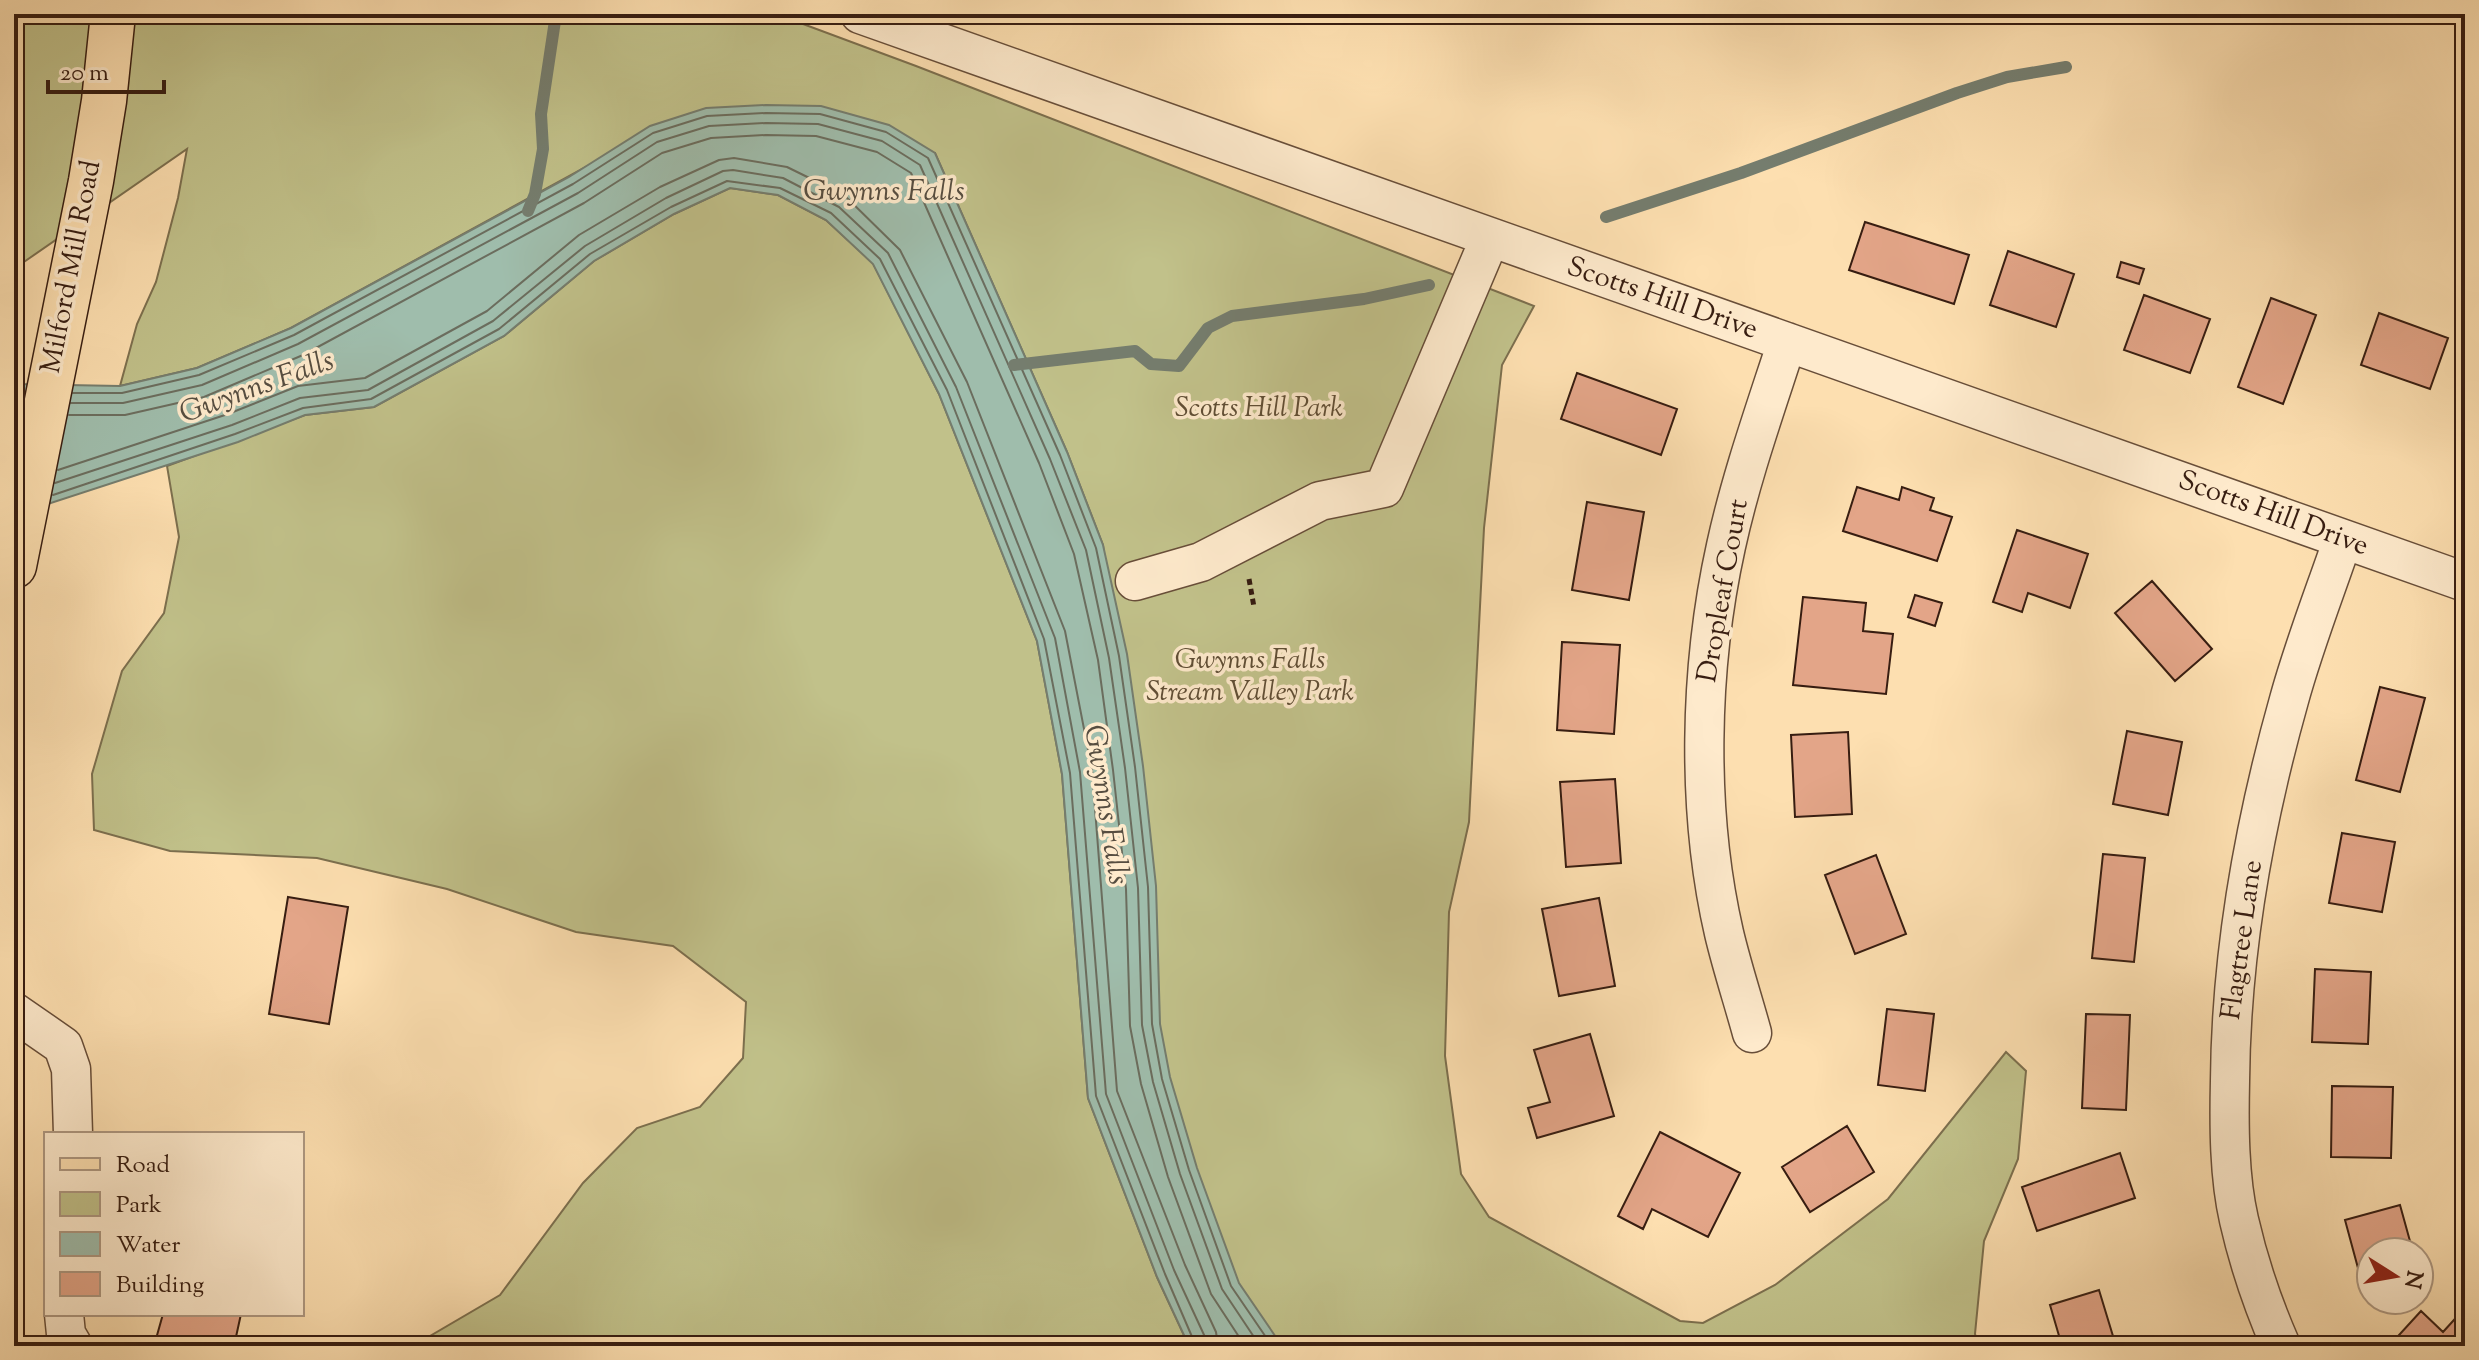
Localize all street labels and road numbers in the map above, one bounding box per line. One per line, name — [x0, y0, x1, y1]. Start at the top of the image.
street label: Milford Mill Road — [32, 157, 112, 377]
street label: Scotts Hill Drive — [1561, 248, 1763, 350]
street label: Scotts Hill Drive — [2172, 461, 2374, 567]
street label: Dropleaf Court — [1688, 496, 1760, 686]
street label: Flagtree Lane — [2212, 858, 2274, 1022]

